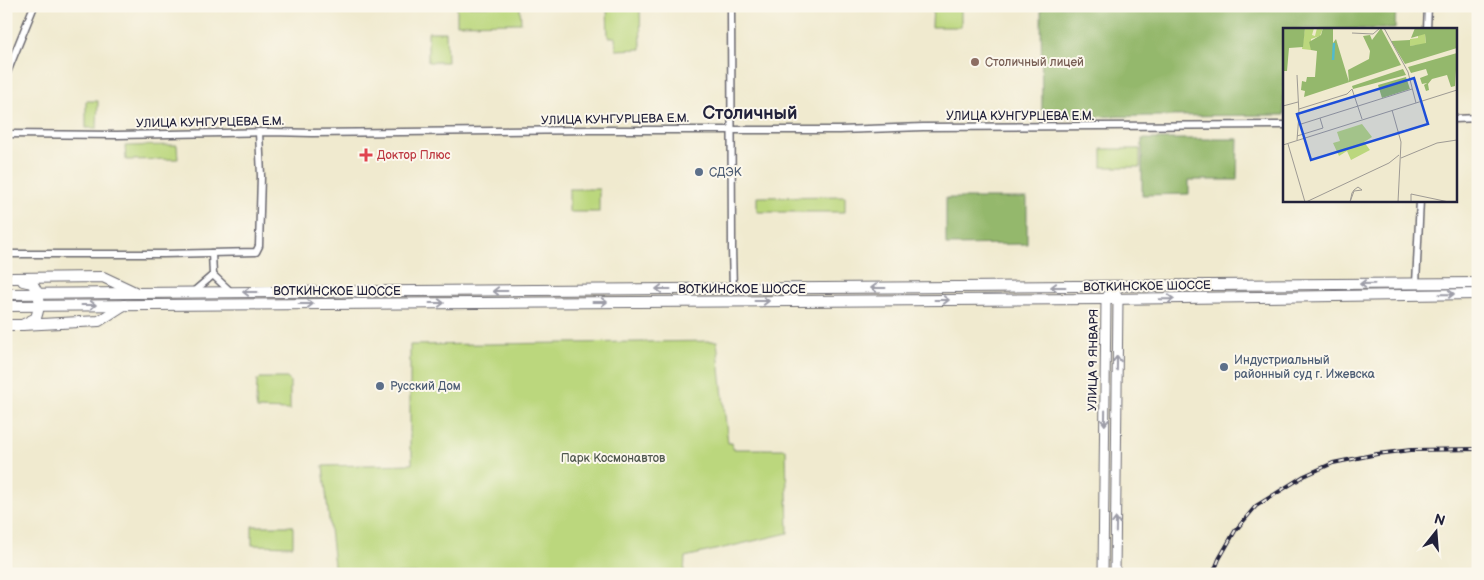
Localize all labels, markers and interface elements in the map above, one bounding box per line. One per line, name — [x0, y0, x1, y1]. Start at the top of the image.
inset map — [1283, 28, 1456, 201]
place label: Столичный лицей — [985, 55, 1084, 70]
marker: Столичный лицей — [969, 56, 981, 68]
district label: Столичный — [703, 103, 797, 124]
street label: УЛИЦА КУНГУРЦЕВА Е.М. — [946, 109, 1094, 124]
street label: УЛИЦА КУНГУРЦЕВА Е.М. — [541, 111, 689, 128]
street label: УЛИЦА КУНГУРЦЕВА Е.М. — [136, 114, 284, 131]
marker: Доктор Плюс — [359, 148, 373, 162]
place label: Доктор Плюс — [377, 148, 451, 163]
place label: СДЭК — [709, 165, 742, 180]
marker: СДЭК — [693, 166, 705, 178]
street label: ВОТКИНСКОЕ ШОССЕ — [1083, 278, 1211, 295]
one-way arrow — [1360, 279, 1376, 289]
street label: ВОТКИНСКОЕ ШОССЕ — [678, 282, 806, 297]
one-way arrow — [1050, 282, 1066, 292]
one-way arrow — [870, 283, 886, 293]
street label: ВОТКИНСКОЕ ШОССЕ — [273, 284, 401, 299]
one-way arrow — [655, 284, 671, 294]
one-way arrow — [492, 286, 508, 296]
one-way arrow — [242, 287, 258, 297]
one-way arrow — [1438, 289, 1455, 299]
one-way arrow — [1158, 294, 1175, 304]
one-way arrow — [934, 295, 950, 305]
one-way arrow — [754, 296, 770, 306]
one-way arrow — [591, 297, 607, 307]
one-way arrow — [429, 298, 445, 308]
one-way arrow — [298, 299, 314, 309]
one-way arrow — [80, 300, 97, 310]
street label: УЛИЦА 9 ЯНВАРЯ — [1085, 309, 1102, 411]
place label: Индустриальный районный суд г. Ижевска — [1234, 353, 1375, 382]
one-way arrow — [1113, 355, 1122, 371]
marker: Индустриальный районный суд г. Ижевска — [1218, 361, 1230, 373]
place label: Русский Дом — [390, 379, 461, 394]
marker: Русский Дом — [374, 380, 386, 392]
one-way arrow — [1100, 410, 1110, 426]
park label: Парк Космонавтов — [561, 451, 666, 466]
north arrow — [1412, 508, 1462, 558]
text: N — [1432, 510, 1447, 530]
one-way arrow — [1111, 517, 1121, 534]

